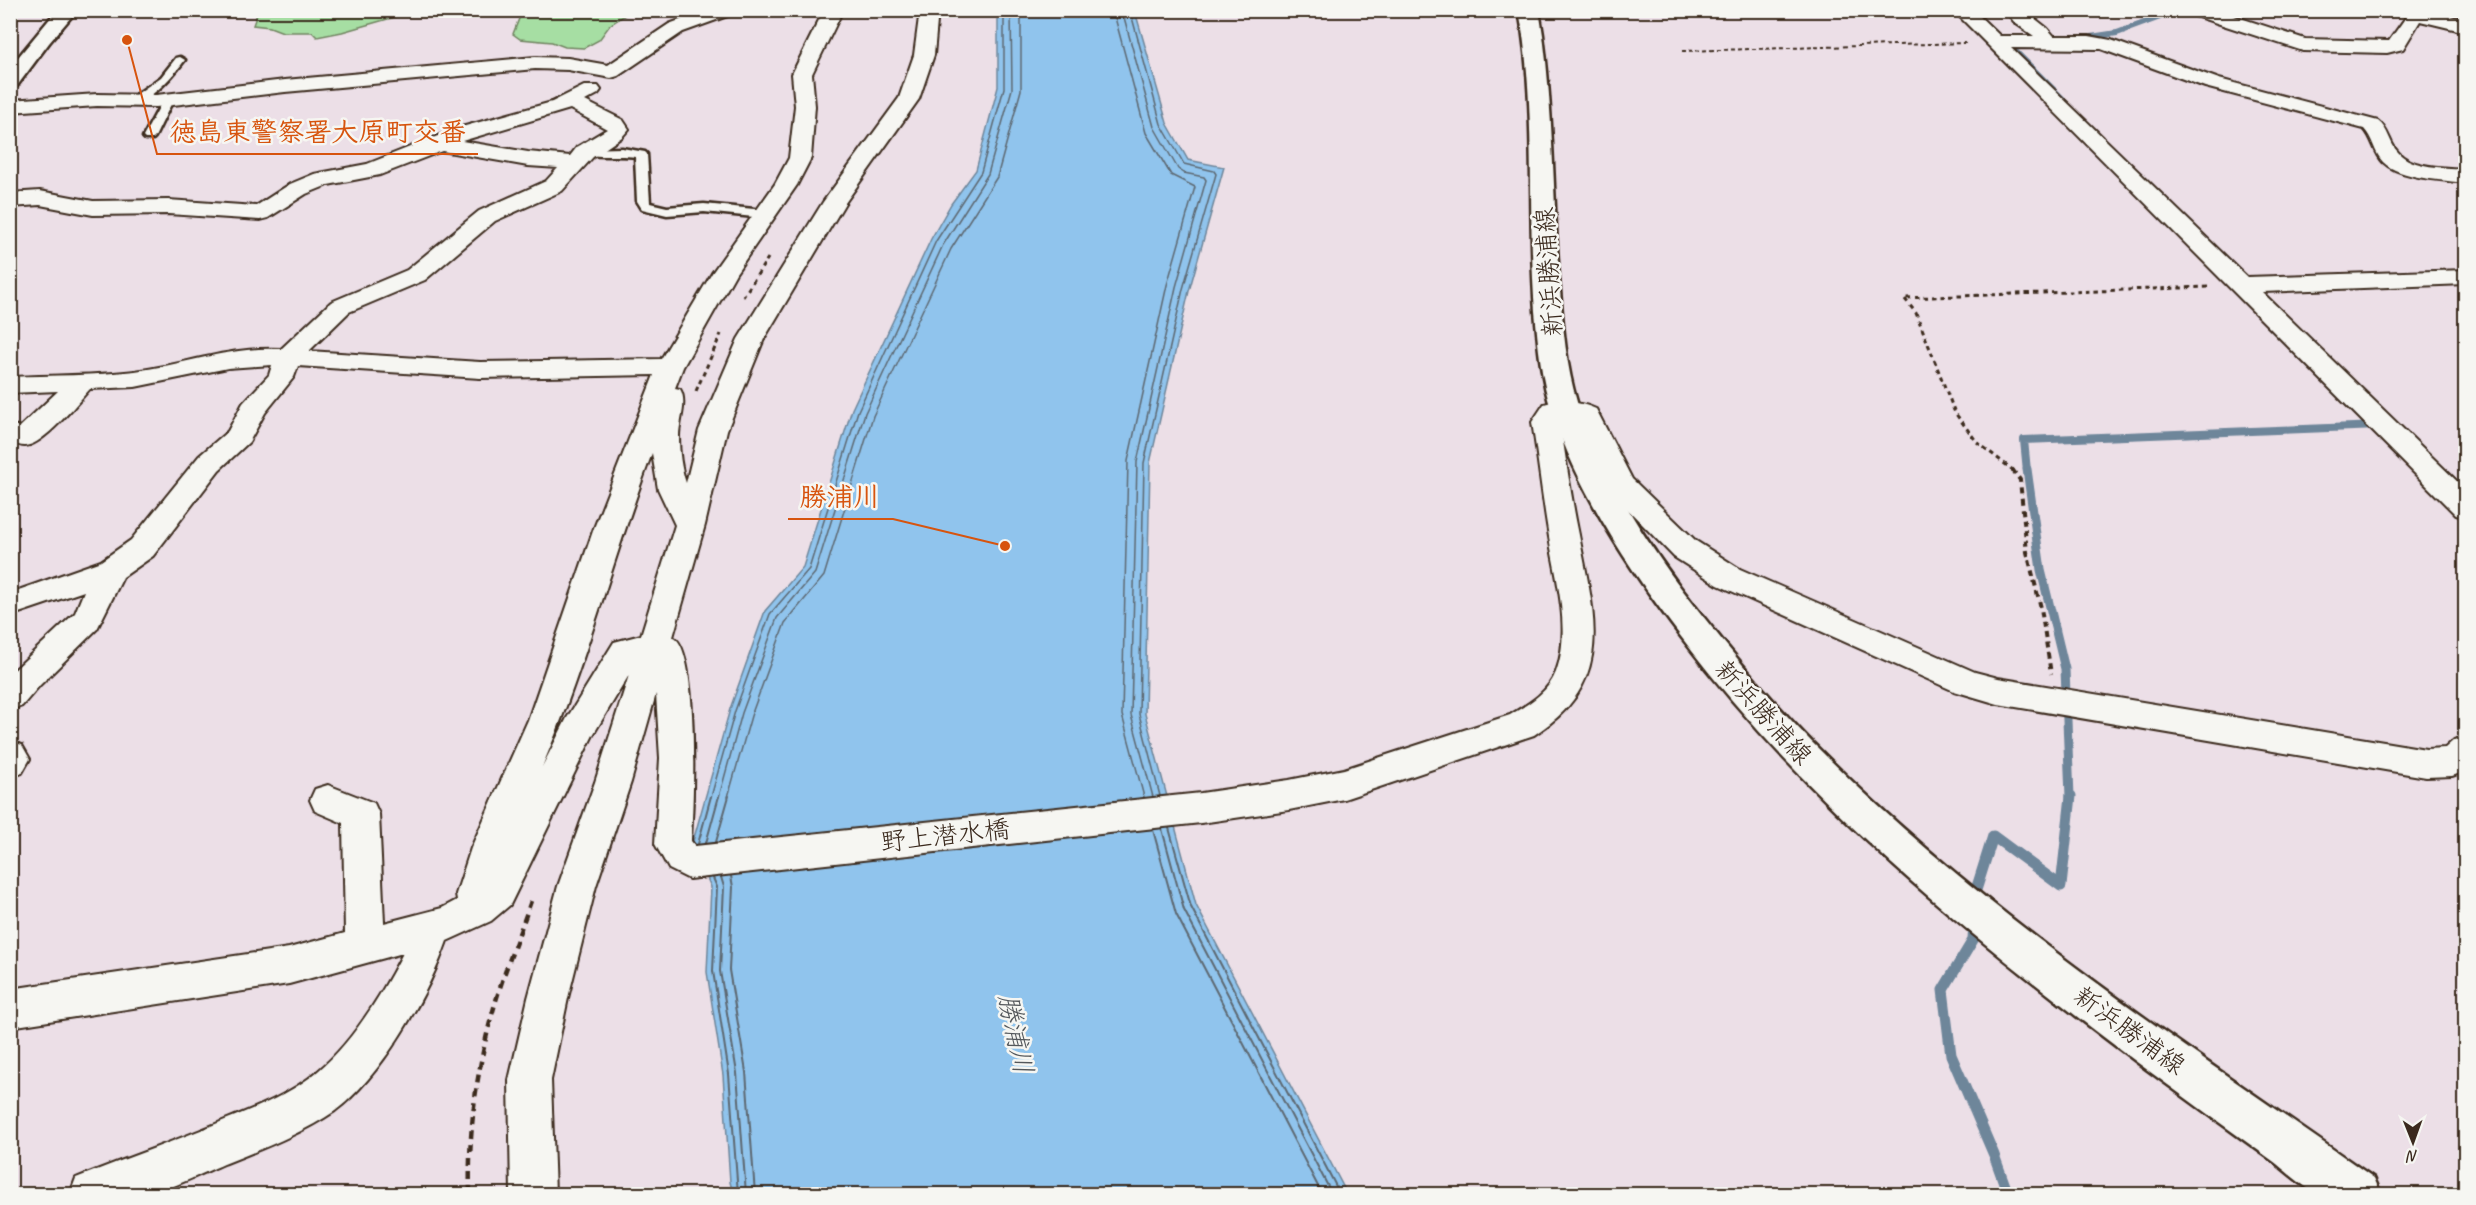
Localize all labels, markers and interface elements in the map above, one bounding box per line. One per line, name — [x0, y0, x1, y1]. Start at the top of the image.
callout: 徳島東警察署大原町交番 — [157, 109, 478, 154]
text: 徳島東警察署大原町交番 — [170, 115, 467, 149]
street label: 新浜勝浦線 — [1528, 206, 1569, 338]
callout: 勝浦川 — [788, 474, 893, 519]
text: 勝浦川 — [800, 480, 881, 514]
street label: 新浜勝浦線 — [1708, 653, 1819, 772]
street label: 野上潜水橋 — [879, 812, 1011, 859]
street label: 新浜勝浦線 — [2067, 979, 2192, 1082]
water label: 勝浦川 — [991, 991, 1041, 1077]
north arrow — [2383, 1112, 2443, 1172]
text: N — [2405, 1146, 2418, 1166]

